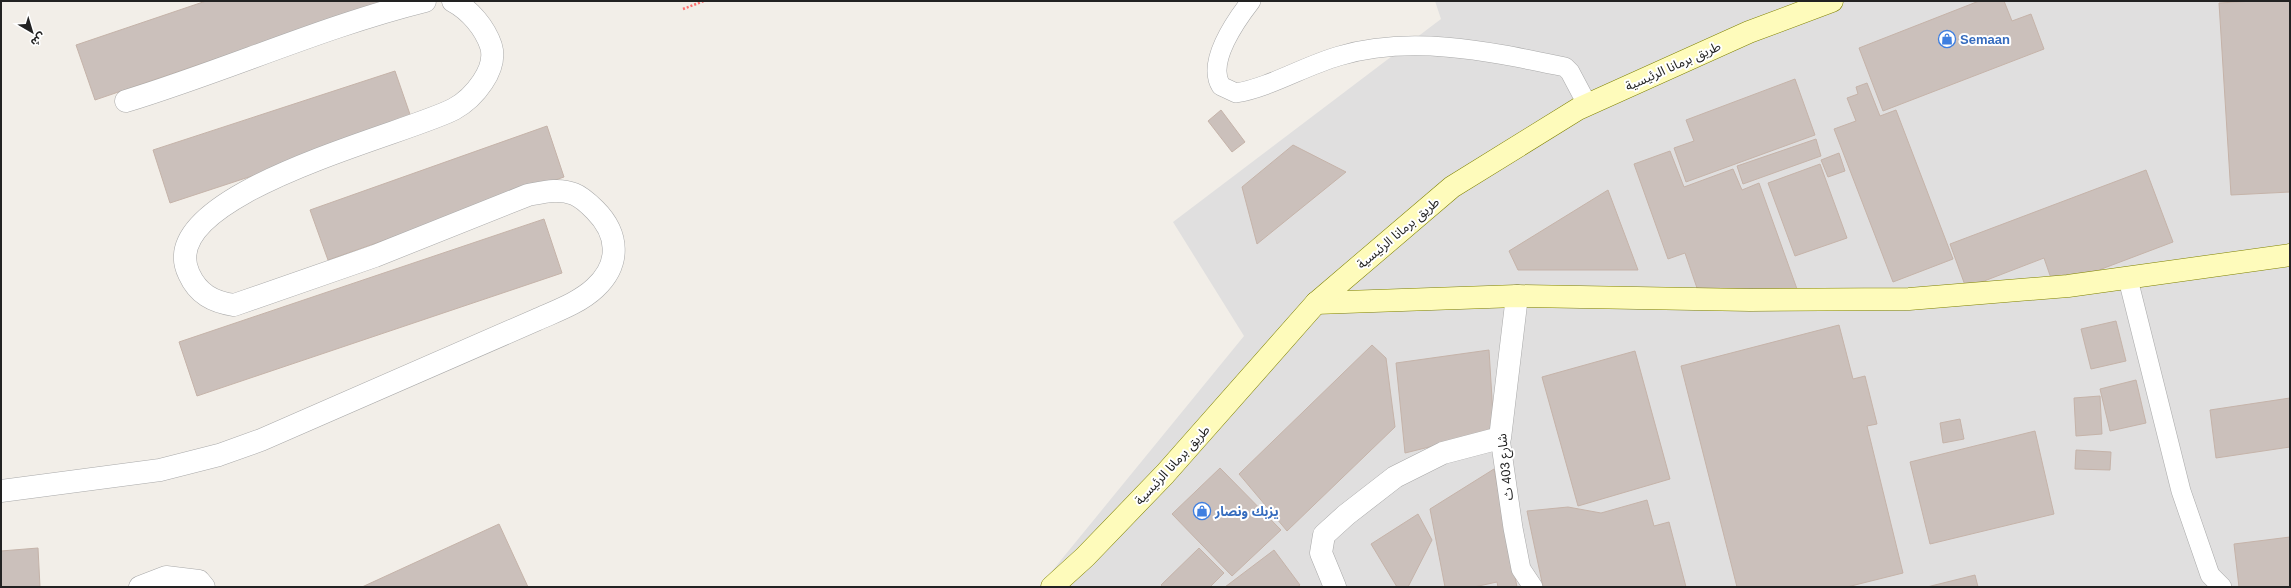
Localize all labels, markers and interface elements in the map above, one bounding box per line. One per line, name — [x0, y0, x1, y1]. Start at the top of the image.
north arrow — [12, 12, 52, 52]
shop icon: Semaan — [1937, 29, 1957, 49]
text: ش — [28, 30, 48, 49]
place label: Semaan — [1960, 32, 2010, 47]
street label: طريق برمانا الرئيسية — [1623, 38, 1724, 95]
street label: طريق برمانا الرئيسية — [1354, 194, 1443, 273]
street label: طريق برمانا الرئيسية — [1131, 422, 1213, 508]
street label: شارع 403 ث — [1494, 432, 1519, 501]
shop icon: يزبك ونصار — [1192, 501, 1212, 521]
place label: يزبك ونصار — [1214, 504, 1279, 519]

